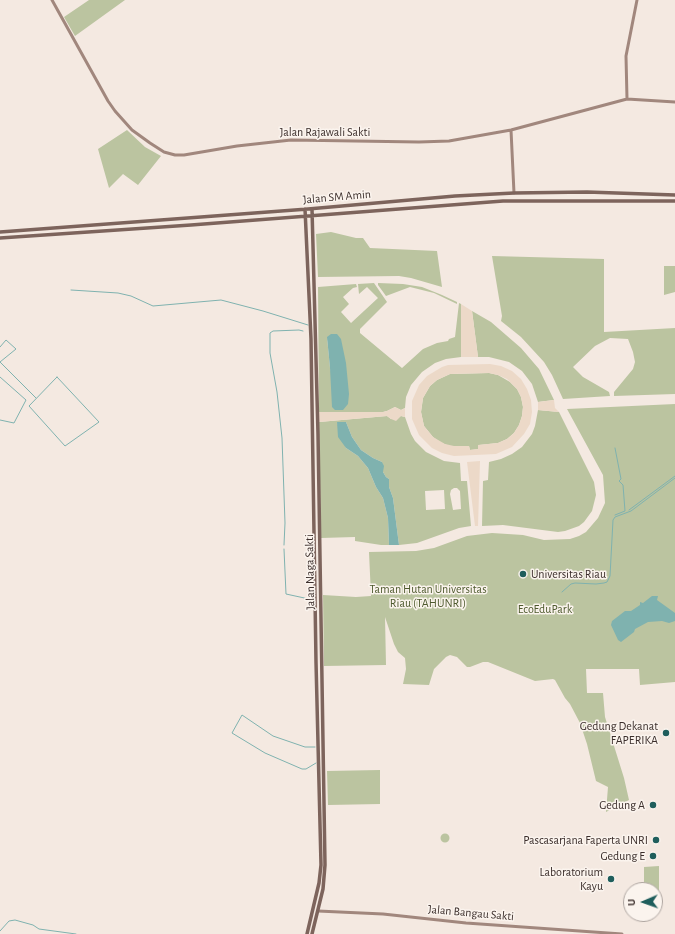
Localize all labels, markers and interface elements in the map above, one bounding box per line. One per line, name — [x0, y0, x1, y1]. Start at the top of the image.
street label: Jalan Rajawali Sakti — [280, 125, 370, 139]
street label: Jalan SM Amin — [302, 187, 372, 207]
street label: Jalan Naga Sakti — [302, 534, 318, 610]
place label: Universitas Riau — [531, 567, 606, 581]
marker: Universitas Riau — [518, 569, 528, 579]
park label: Taman Hutan Universitas Riau (TAHUNRI) — [369, 582, 487, 610]
park label: EcoEduPark — [518, 602, 572, 616]
place label: Gedung Dekanat FAPERIKA — [580, 719, 658, 747]
marker: Gedung Dekanat FAPERIKA — [661, 728, 671, 738]
place label: Gedung A — [599, 798, 645, 812]
marker: Gedung A — [648, 800, 658, 810]
place label: Pascasarjana Faperta UNRI — [523, 833, 648, 847]
marker: Pascasarjana Faperta UNRI — [651, 835, 661, 845]
place label: Gedung E — [600, 849, 645, 863]
marker: Gedung E — [648, 851, 658, 861]
place label: Laboratorium Kayu — [539, 865, 603, 893]
marker: Laboratorium Kayu — [606, 874, 616, 884]
north arrow — [623, 882, 663, 922]
text: U — [626, 899, 637, 906]
street label: Jalan Bangau Sakti — [427, 902, 515, 924]

